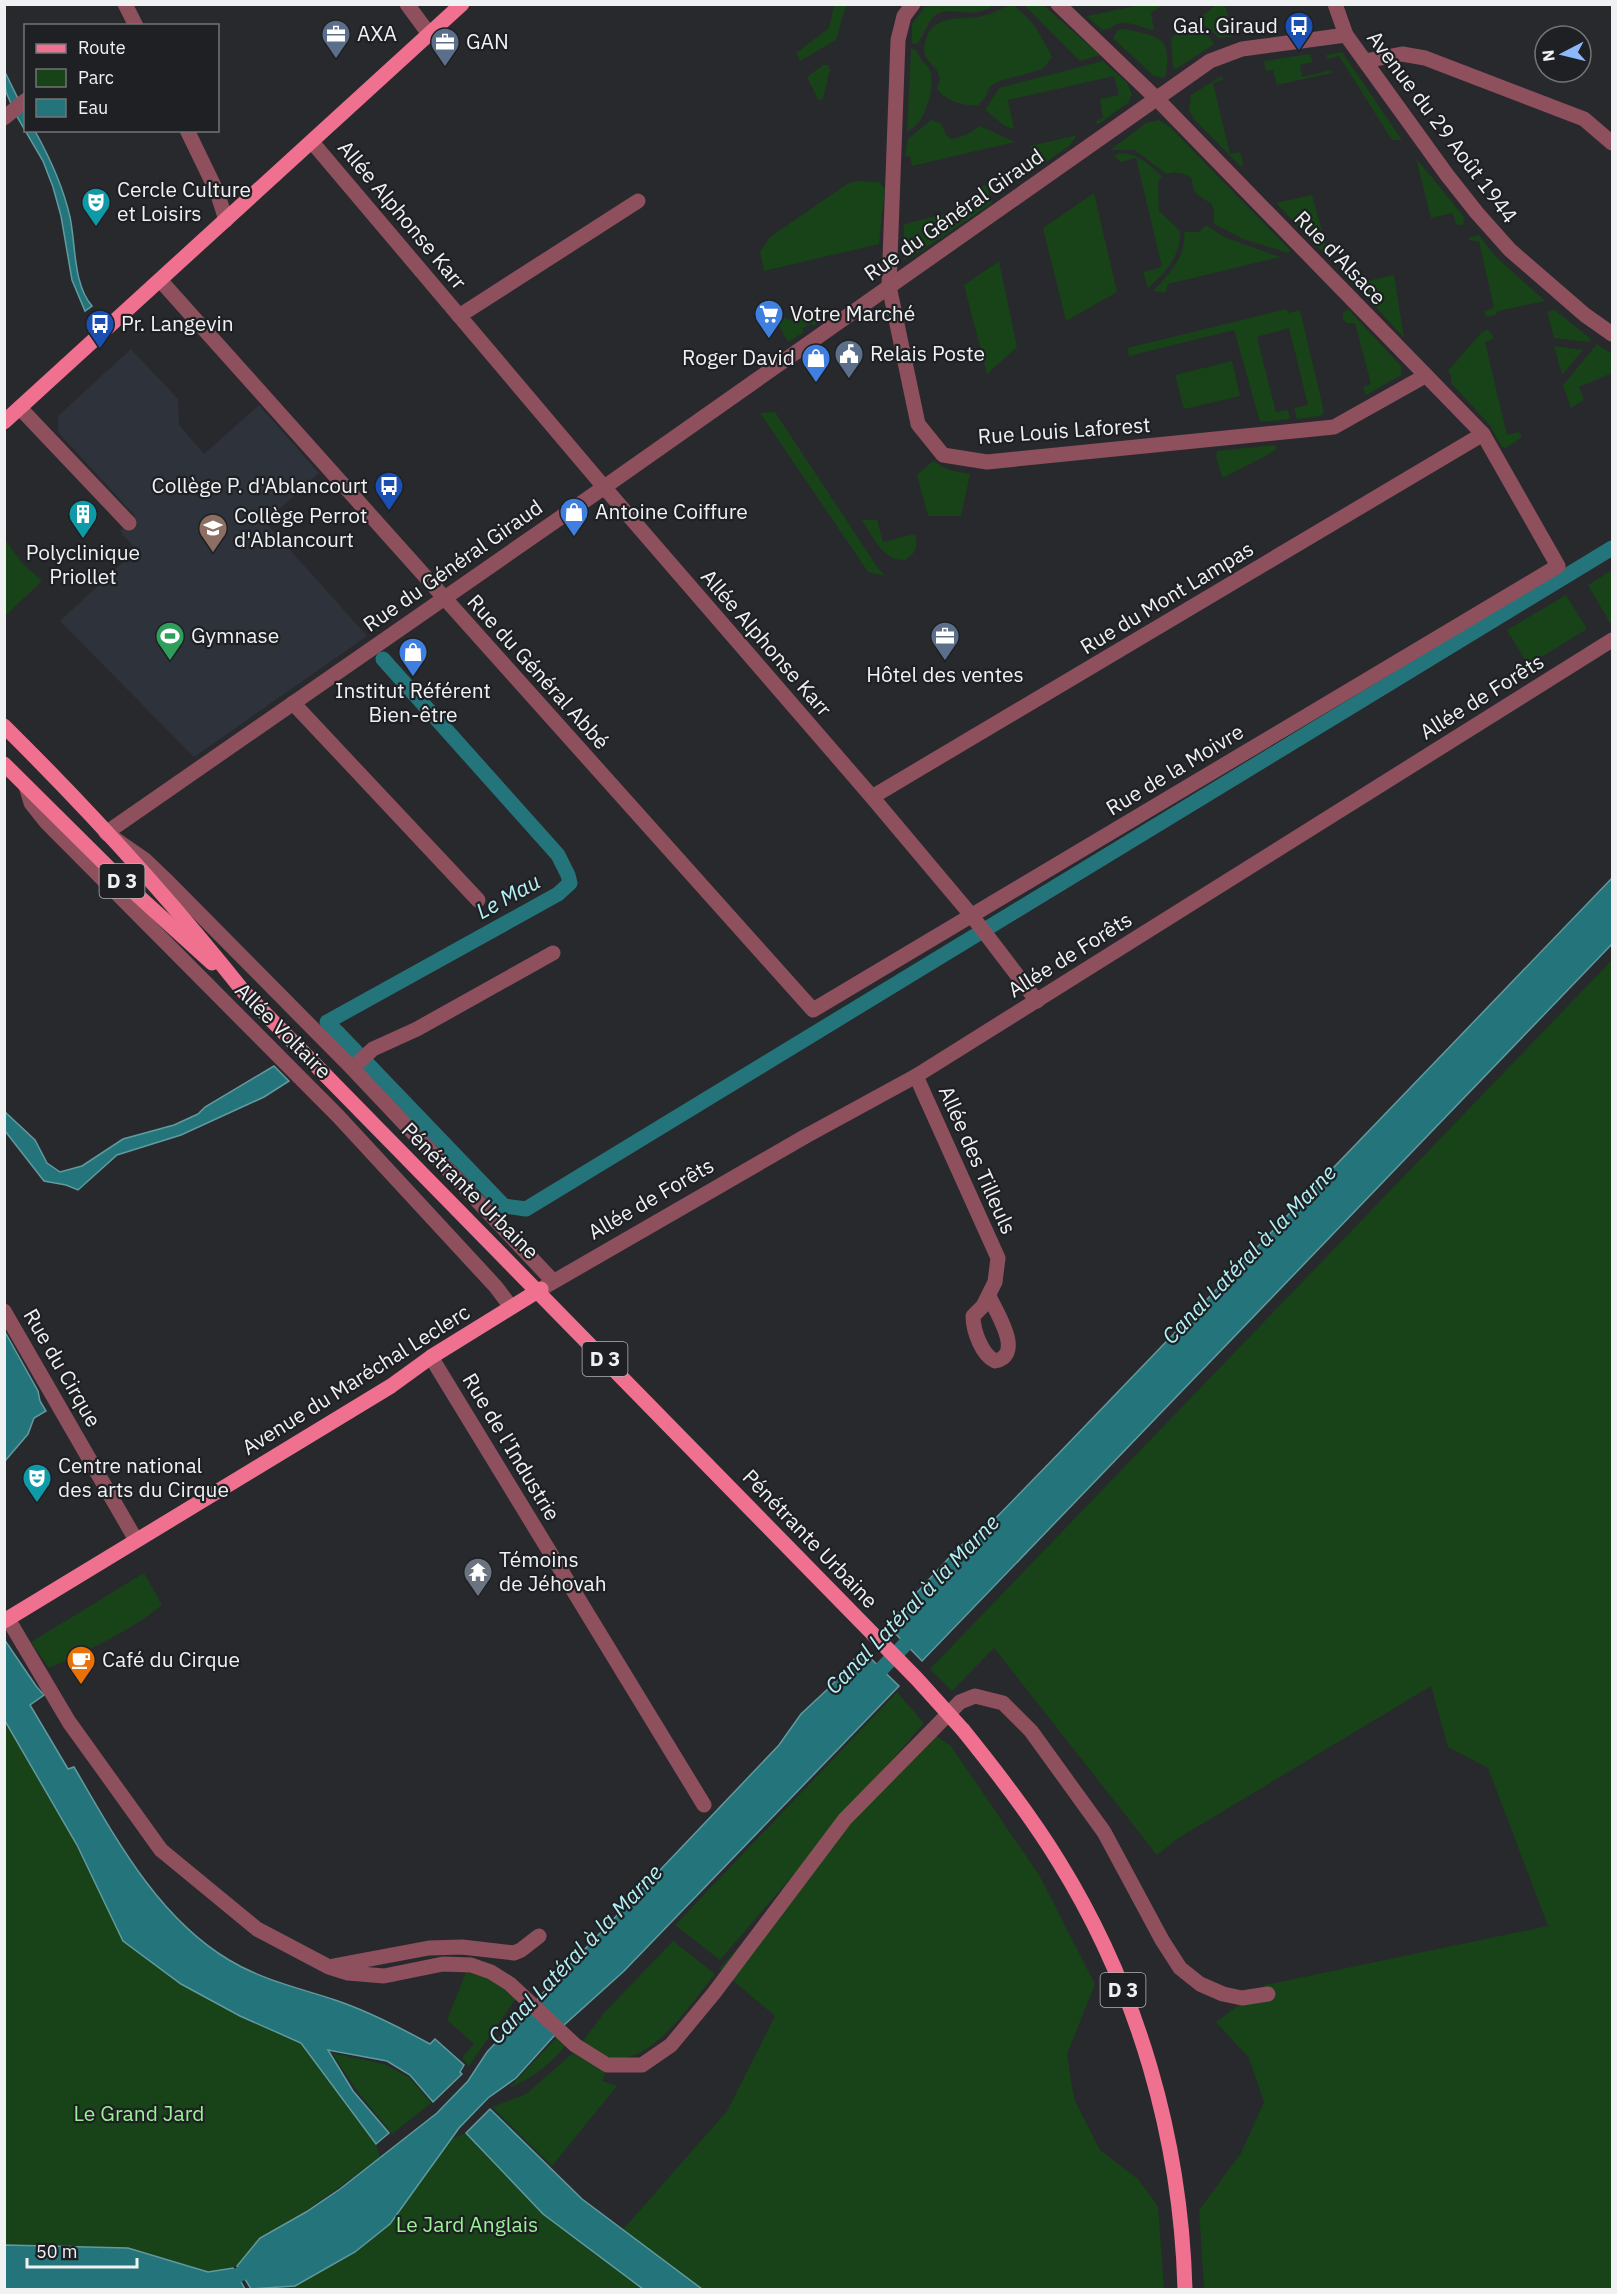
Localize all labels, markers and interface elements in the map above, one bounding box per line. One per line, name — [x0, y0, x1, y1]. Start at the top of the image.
bus stop icon: Gal. Giraud — [1283, 10, 1315, 52]
place label: Gal. Giraud — [1173, 11, 1278, 39]
office icon: AXA — [320, 18, 352, 60]
place label: AXA — [357, 19, 397, 47]
legend — [24, 24, 219, 132]
street label: Avenue du 29 Août 1944 — [1361, 24, 1524, 228]
north arrow — [1533, 24, 1593, 84]
office icon: GAN — [429, 26, 461, 68]
place label: GAN — [466, 27, 509, 55]
text: Route — [78, 36, 126, 59]
text: N — [1537, 49, 1559, 63]
text: Parc — [78, 66, 114, 89]
text: Eau — [78, 96, 108, 119]
street label: Allée Alphonse Karr — [332, 134, 473, 295]
street label: Rue du Général Giraud — [858, 142, 1049, 287]
place label: Cercle Culture et Loisirs — [117, 175, 251, 227]
theatre icon: Cercle Culture et Loisirs — [80, 186, 112, 228]
street label: Rue d'Alsace — [1289, 204, 1393, 310]
supermarket icon: Votre Marché — [753, 298, 785, 340]
place label: Votre Marché — [790, 299, 915, 327]
bus stop icon: Pr. Langevin — [84, 308, 116, 350]
place label: Pr. Langevin — [121, 309, 234, 337]
public building icon: Relais Poste — [833, 338, 865, 380]
place label: Relais Poste — [870, 339, 985, 367]
shop icon: Roger David — [800, 342, 832, 384]
place label: Roger David — [682, 343, 795, 371]
street label: Rue Louis Laforest — [977, 410, 1151, 450]
bus stop icon: Collège P. d'Ablancourt — [373, 470, 405, 512]
place label: Collège P. d'Ablancourt — [152, 471, 368, 499]
street label: Rue du Général Giraud — [357, 493, 548, 638]
shop icon: Antoine Coiffure — [558, 496, 590, 538]
place label: Antoine Coiffure — [595, 497, 748, 525]
building icon: Polyclinique Priollet — [67, 498, 99, 540]
place label: Collège Perrot d'Ablancourt — [234, 501, 367, 553]
school or university icon: Collège Perrot d'Ablancourt — [197, 512, 229, 554]
street label: Rue du Mont Lampas — [1075, 534, 1258, 660]
place label: Polyclinique Priollet — [26, 538, 140, 590]
street label: Allée Alphonse Karr — [695, 563, 839, 722]
street label: Rue du Général Abbé — [462, 588, 616, 755]
sports icon: Gymnase — [154, 620, 186, 662]
office icon: Hôtel des ventes — [929, 620, 961, 662]
place label: Gymnase — [191, 621, 279, 649]
shop icon: Institut Référent Bien-être — [397, 636, 429, 678]
street label: Allée de Forêts — [1414, 647, 1549, 745]
place label: Hôtel des ventes — [866, 660, 1024, 688]
place label: Institut Référent Bien-être — [335, 676, 491, 728]
street label: Rue de la Moivre — [1100, 717, 1249, 821]
road number: D 3 — [100, 864, 144, 898]
water label: Le Mau — [470, 866, 545, 925]
street label: Allée de Forêts — [1002, 905, 1137, 1003]
street label: Allée Voltaire — [230, 976, 338, 1084]
street label: Allée des Tilleuls — [933, 1081, 1023, 1238]
street label: Pénétrante Urbaine — [396, 1116, 545, 1265]
street label: Allée de Forêts — [582, 1151, 719, 1246]
water label: Canal Latéral à la Marne — [1155, 1158, 1342, 1350]
street label: Avenue du Maréchal Leclerc — [236, 1297, 475, 1461]
street label: Rue du Cirque — [18, 1303, 108, 1432]
road number: D 3 — [582, 1342, 628, 1376]
street label: Rue de l'Industrie — [457, 1367, 567, 1526]
place label: Centre national des arts du Cirque — [58, 1451, 229, 1503]
theatre icon: Centre national des arts du Cirque — [21, 1462, 53, 1504]
street label: Pénétrante Urbaine — [737, 1463, 884, 1614]
water label: Canal Latéral à la Marne — [818, 1508, 1005, 1700]
place label: Témoins de Jéhovah — [499, 1545, 607, 1597]
temple icon: Témoins de Jéhovah — [462, 1556, 494, 1598]
cafe icon: Café du Cirque — [65, 1644, 97, 1686]
place label: Café du Cirque — [102, 1645, 240, 1673]
water label: Canal Latéral à la Marne — [481, 1858, 668, 2050]
road number: D 3 — [1100, 1973, 1146, 2007]
park label: Le Grand Jard — [74, 2099, 204, 2127]
park label: Le Jard Anglais — [396, 2210, 538, 2238]
scale bar — [27, 2231, 136, 2269]
text: 50 m — [36, 2240, 78, 2263]

